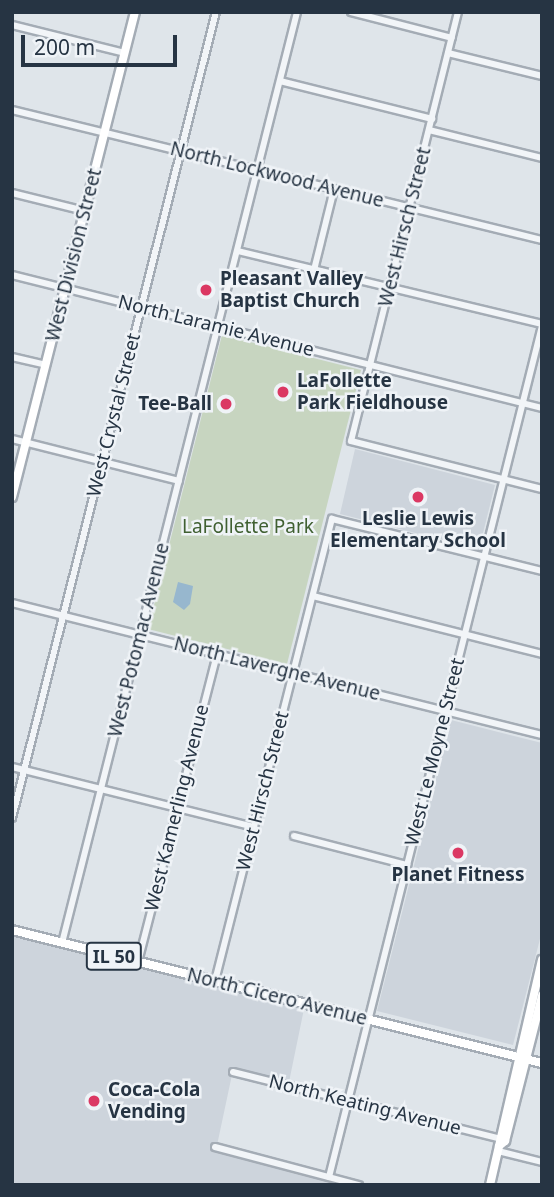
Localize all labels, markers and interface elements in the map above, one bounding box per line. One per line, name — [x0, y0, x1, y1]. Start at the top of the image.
scale bar — [24, 21, 180, 65]
text: 200 m — [34, 33, 95, 61]
street label: North Lockwood Avenue — [168, 137, 386, 213]
street label: West Hirsch Street — [374, 145, 436, 309]
street label: West Division Street — [41, 166, 107, 344]
place label: Pleasant Valley Baptist Church — [220, 268, 363, 312]
marker: Pleasant Valley Baptist Church — [198, 282, 214, 298]
street label: North Laramie Avenue — [116, 291, 316, 361]
street label: West Crystal Street — [83, 331, 145, 499]
place label: LaFollette Park Fieldhouse — [297, 370, 448, 414]
marker: LaFollette Park Fieldhouse — [275, 384, 291, 400]
place label: Tee-Ball — [138, 393, 212, 415]
marker: Tee-Ball — [218, 396, 234, 412]
marker: Leslie Lewis Elementary School — [410, 489, 426, 505]
place label: Leslie Lewis Elementary School — [330, 508, 506, 552]
park label: LaFollette Park — [182, 516, 314, 538]
street label: West Potomac Avenue — [104, 540, 174, 740]
street label: North Lavergne Avenue — [172, 632, 382, 706]
street label: West Le Moyne Street — [401, 656, 469, 848]
street label: West Kamerling Avenue — [140, 702, 214, 914]
street label: West Hirsch Street — [232, 709, 294, 873]
marker: Planet Fitness — [450, 845, 466, 861]
place label: Planet Fitness — [392, 864, 524, 886]
road number: IL 50 — [84, 942, 144, 971]
street label: North Cicero Avenue — [185, 964, 369, 1030]
street label: North Keating Avenue — [267, 1070, 463, 1140]
place label: Coca-Cola Vending — [108, 1079, 200, 1123]
marker: Coca-Cola Vending — [86, 1093, 102, 1109]

